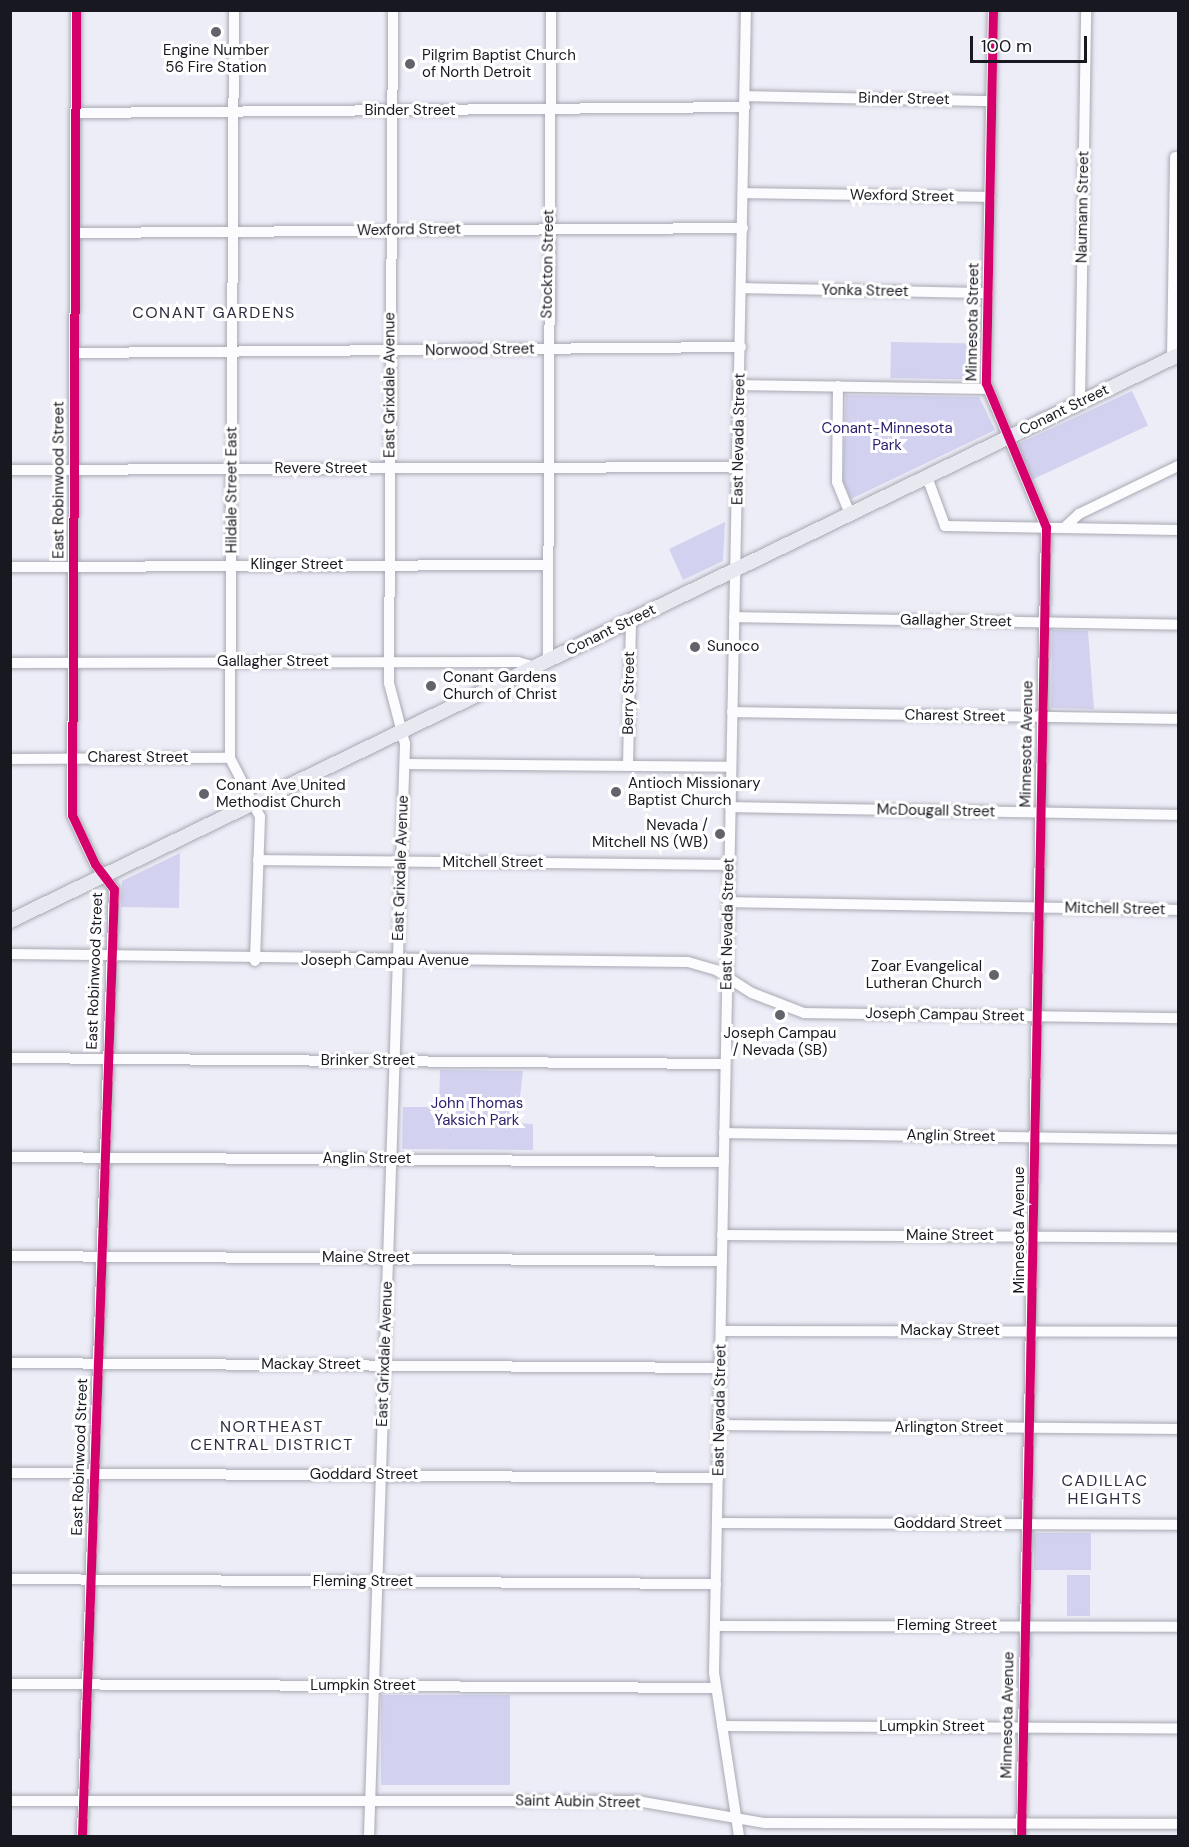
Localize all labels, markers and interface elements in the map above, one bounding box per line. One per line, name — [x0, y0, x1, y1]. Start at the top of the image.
scale bar — [973, 24, 1090, 62]
marker: Engine Number 56 Fire Station — [209, 25, 223, 39]
text: 100 m — [981, 34, 1032, 58]
place label: Engine Number 56 Fire Station — [163, 41, 269, 76]
place label: Pilgrim Baptist Church of North Detroit — [422, 46, 576, 81]
marker: Pilgrim Baptist Church of North Detroit — [403, 57, 417, 71]
street label: Binder Street — [858, 89, 950, 109]
street label: Binder Street — [364, 102, 456, 120]
street label: Naumann Street — [1073, 151, 1093, 263]
street label: Wexford Street — [850, 186, 954, 206]
street label: Stockton Street — [538, 209, 558, 319]
street label: Wexford Street — [357, 220, 461, 240]
street label: Minnesota Street — [963, 263, 983, 381]
street label: Yonka Street — [821, 281, 909, 301]
district label: CONANT GARDENS — [132, 303, 296, 323]
street label: East Grixdale Avenue — [381, 312, 399, 458]
street label: Norwood Street — [425, 340, 535, 360]
street label: East Nevada Street — [729, 373, 749, 505]
street label: Conant Street — [1016, 381, 1112, 439]
street label: East Robinwood Street — [50, 401, 68, 559]
park label: Conant-Minnesota Park — [821, 419, 953, 454]
street label: Hildale Street East — [223, 427, 241, 553]
street label: Revere Street — [274, 460, 368, 478]
street label: Klinger Street — [251, 556, 343, 574]
street label: Conant Street — [563, 601, 659, 659]
street label: Gallagher Street — [900, 611, 1012, 631]
place label: Sunoco — [707, 638, 759, 656]
marker: Sunoco — [688, 640, 702, 654]
street label: Berry Street — [619, 651, 639, 735]
street label: Gallagher Street — [217, 653, 329, 671]
place label: Conant Gardens Church of Christ — [443, 668, 557, 703]
marker: Conant Gardens Church of Christ — [424, 679, 438, 693]
street label: Minnesota Avenue — [1017, 680, 1037, 808]
street label: Charest Street — [904, 706, 1006, 726]
street label: Charest Street — [88, 749, 188, 767]
place label: Antioch Missionary Baptist Church — [628, 774, 761, 809]
place label: Conant Ave United Methodist Church — [216, 776, 346, 811]
marker: Antioch Missionary Baptist Church — [609, 785, 623, 799]
marker: Conant Ave United Methodist Church — [197, 787, 211, 801]
street label: East Grixdale Avenue — [389, 795, 413, 941]
street label: McDougall Street — [876, 801, 996, 821]
place label: Nevada / Mitchell NS (WB) — [592, 816, 708, 851]
marker: Nevada / Mitchell NS (WB) — [713, 827, 727, 841]
street label: Mitchell Street — [443, 854, 543, 872]
street label: East Nevada Street — [718, 858, 738, 990]
street label: East Robinwood Street — [83, 892, 107, 1050]
street label: Mitchell Street — [1064, 899, 1166, 919]
street label: Joseph Campau Avenue — [301, 952, 469, 970]
place label: Zoar Evangelical Lutheran Church — [866, 957, 982, 992]
marker: Zoar Evangelical Lutheran Church — [987, 968, 1001, 982]
street label: Joseph Campau Street — [865, 1005, 1025, 1025]
marker: Joseph Campau / Nevada (SB) — [773, 1008, 787, 1022]
place label: Joseph Campau / Nevada (SB) — [724, 1024, 836, 1059]
street label: Brinker Street — [321, 1052, 415, 1070]
park label: John Thomas Yaksich Park — [431, 1094, 523, 1129]
street label: Anglin Street — [906, 1126, 996, 1146]
street label: Anglin Street — [323, 1150, 411, 1168]
street label: Minnesota Avenue — [1011, 1166, 1029, 1294]
street label: Maine Street — [906, 1227, 994, 1245]
street label: Maine Street — [322, 1249, 410, 1267]
street label: East Grixdale Avenue — [373, 1281, 397, 1427]
street label: Mackay Street — [900, 1322, 1000, 1340]
street label: East Nevada Street — [710, 1344, 730, 1476]
street label: Mackay Street — [261, 1356, 361, 1374]
street label: East Robinwood Street — [68, 1378, 92, 1536]
district label: NORTHEAST CENTRAL DISTRICT — [190, 1417, 354, 1455]
street label: Arlington Street — [894, 1419, 1004, 1437]
street label: Goddard Street — [310, 1466, 418, 1484]
district label: CADILLAC HEIGHTS — [1062, 1471, 1148, 1509]
street label: Goddard Street — [894, 1515, 1002, 1533]
street label: Fleming Street — [313, 1573, 413, 1591]
street label: Fleming Street — [897, 1617, 997, 1635]
street label: Minnesota Avenue — [998, 1651, 1018, 1779]
street label: Lumpkin Street — [310, 1677, 416, 1695]
street label: Lumpkin Street — [879, 1718, 985, 1736]
street label: Saint Aubin Street — [515, 1792, 641, 1812]

